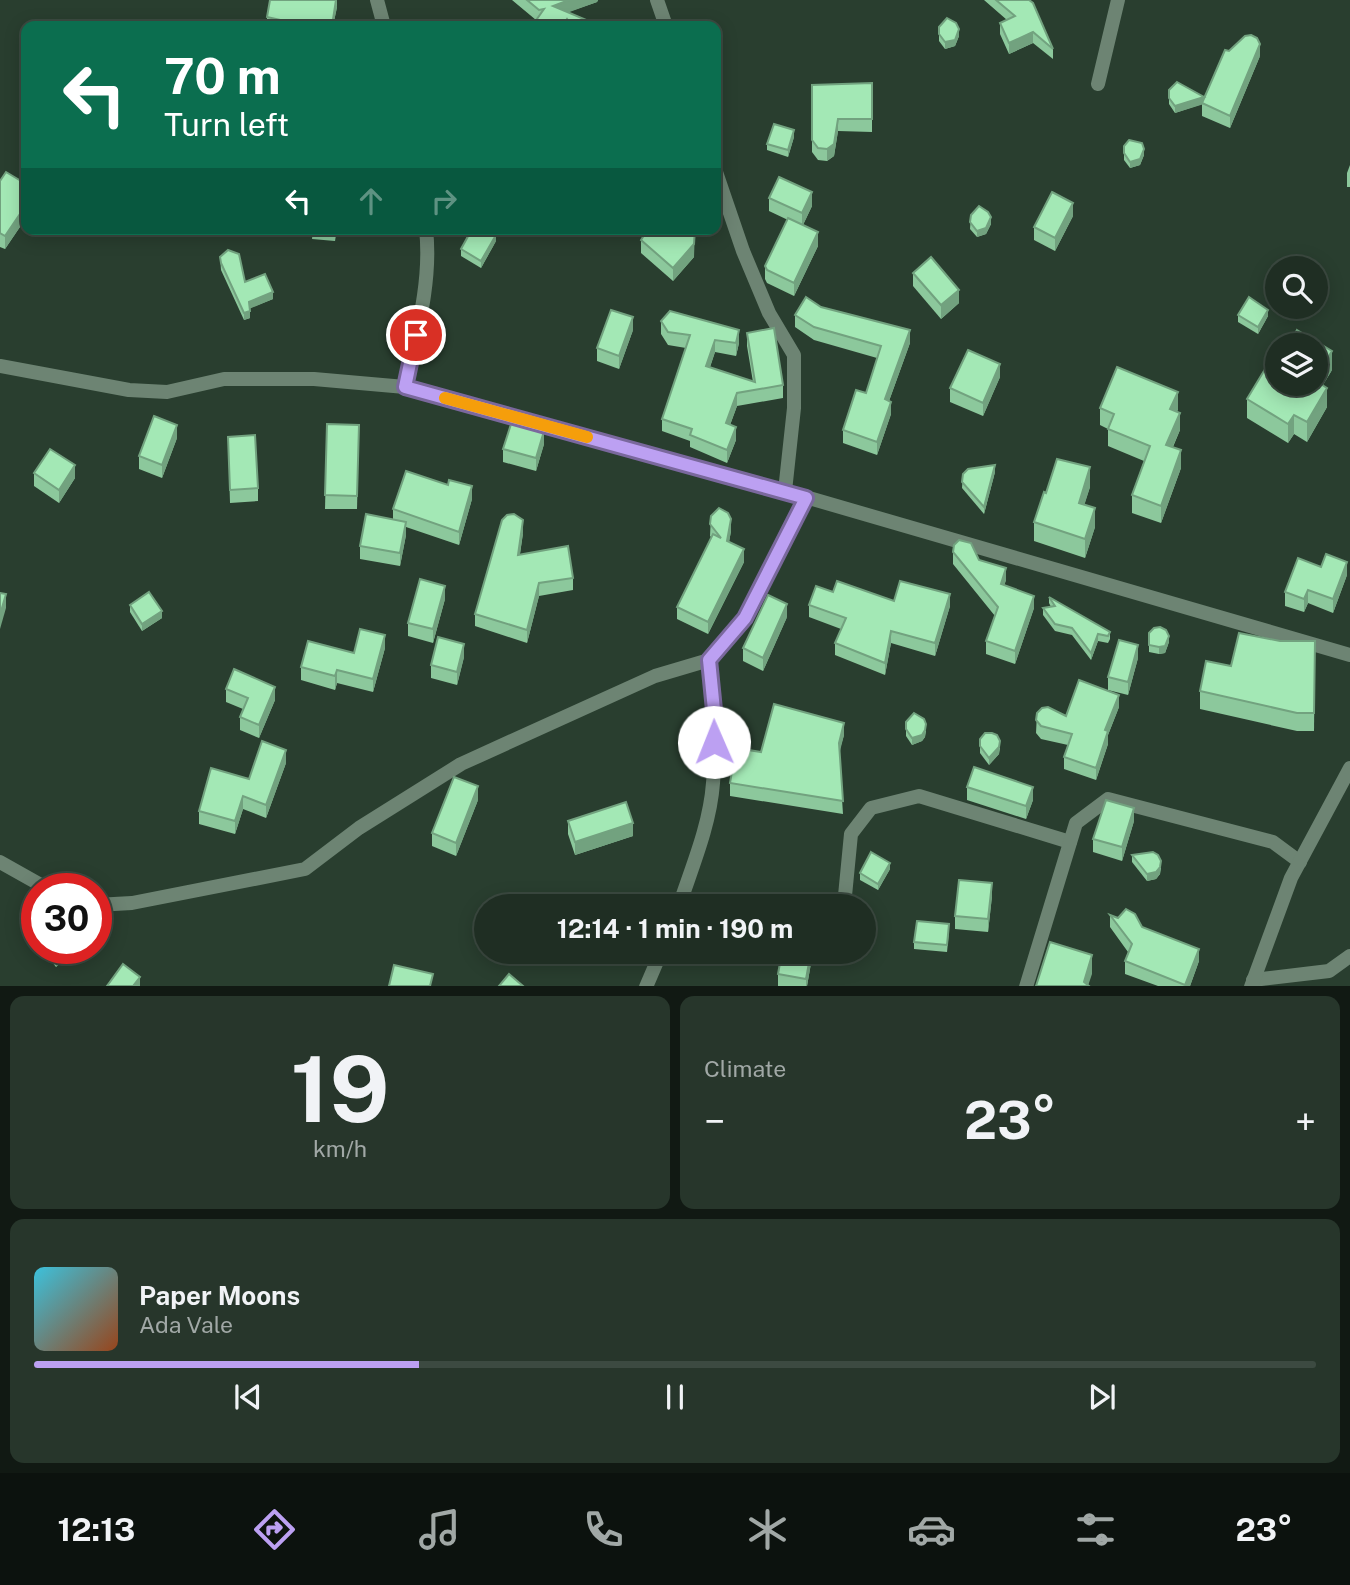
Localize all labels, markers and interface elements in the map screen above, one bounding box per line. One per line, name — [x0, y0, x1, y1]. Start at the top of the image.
text: 70 m — [164, 47, 281, 105]
icon: left — [49, 49, 140, 140]
text: Turn left — [164, 106, 289, 143]
icon: left — [279, 182, 317, 220]
icon: ahead — [352, 182, 390, 220]
icon: right — [425, 182, 463, 220]
map controls — [1265, 256, 1328, 396]
button: search — [1265, 256, 1328, 319]
pin — [386, 305, 446, 365]
icon: arrive — [397, 316, 435, 354]
button: layers — [1265, 333, 1328, 396]
position arrow — [677, 705, 751, 779]
speed limit sign: 30 — [21, 873, 112, 964]
text: 12:14 · 1 min · 190 m — [557, 913, 793, 944]
text: 19 — [291, 1036, 389, 1142]
text: Climate — [704, 1055, 786, 1082]
text: 23° — [964, 1090, 1056, 1151]
text: − — [704, 1099, 725, 1144]
text: + — [1295, 1099, 1316, 1144]
text: km/h — [313, 1135, 367, 1162]
text: Paper Moons — [139, 1280, 300, 1311]
text: Ada Vale — [139, 1311, 233, 1338]
icon: previous — [229, 1378, 267, 1416]
icon: pause — [656, 1378, 694, 1416]
icon: next — [1083, 1378, 1121, 1416]
icon: directions — [250, 1505, 299, 1554]
icon: music — [415, 1505, 464, 1554]
icon: phone — [579, 1505, 628, 1554]
icon: climate — [743, 1505, 792, 1554]
icon: car — [907, 1505, 956, 1554]
icon: filters — [1071, 1505, 1120, 1554]
text: 12:13 — [58, 1511, 135, 1548]
text: 23° — [1236, 1511, 1292, 1548]

